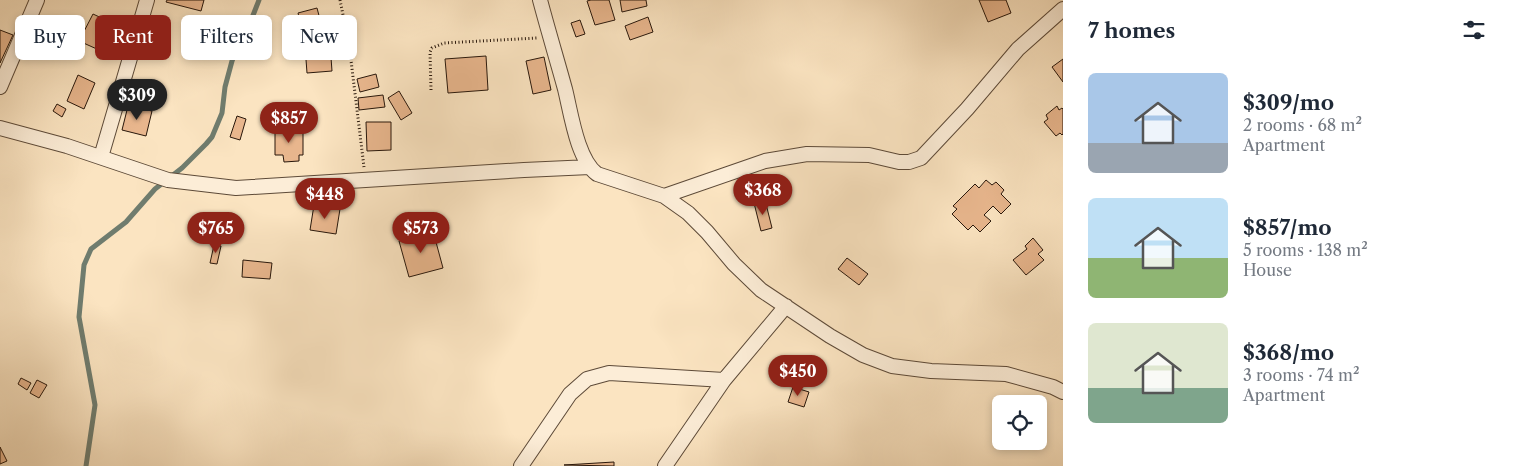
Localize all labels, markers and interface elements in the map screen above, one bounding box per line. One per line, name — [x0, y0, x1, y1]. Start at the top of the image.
chip: Buy — [15, 15, 85, 60]
chip: Rent — [95, 15, 171, 60]
chip: Filters — [181, 15, 272, 60]
chip: New — [282, 15, 357, 60]
icon: filters — [1460, 16, 1488, 44]
text: 7 homes — [1088, 18, 1175, 43]
pin: $309 — [107, 78, 167, 121]
text: $309 — [118, 85, 156, 105]
text: $309/mo — [1243, 90, 1334, 115]
icon: home — [1128, 93, 1188, 153]
pin: $857 — [259, 102, 319, 144]
text: $857 — [271, 108, 307, 128]
text: 2 rooms · 68 m² — [1243, 115, 1362, 135]
text: Apartment — [1243, 135, 1325, 155]
pin: $368 — [733, 174, 793, 216]
pin: $448 — [295, 178, 355, 220]
text: $368 — [744, 180, 782, 200]
text: $448 — [306, 184, 344, 204]
pin: $765 — [186, 212, 246, 254]
pin: $573 — [391, 212, 451, 254]
text: $857/mo — [1243, 215, 1332, 240]
text: $765 — [198, 218, 234, 238]
text: $573 — [403, 218, 439, 238]
icon: home — [1128, 218, 1188, 278]
text: 5 rooms · 138 m² — [1243, 240, 1368, 260]
text: House — [1243, 260, 1292, 280]
text: $368/mo — [1243, 340, 1334, 365]
icon: home — [1128, 343, 1188, 403]
pin: $450 — [768, 354, 828, 397]
text: $450 — [779, 361, 817, 381]
text: 3 rooms · 74 m² — [1243, 365, 1359, 385]
text: Apartment — [1243, 385, 1325, 405]
map controls — [992, 395, 1047, 450]
button: locate — [992, 395, 1047, 450]

